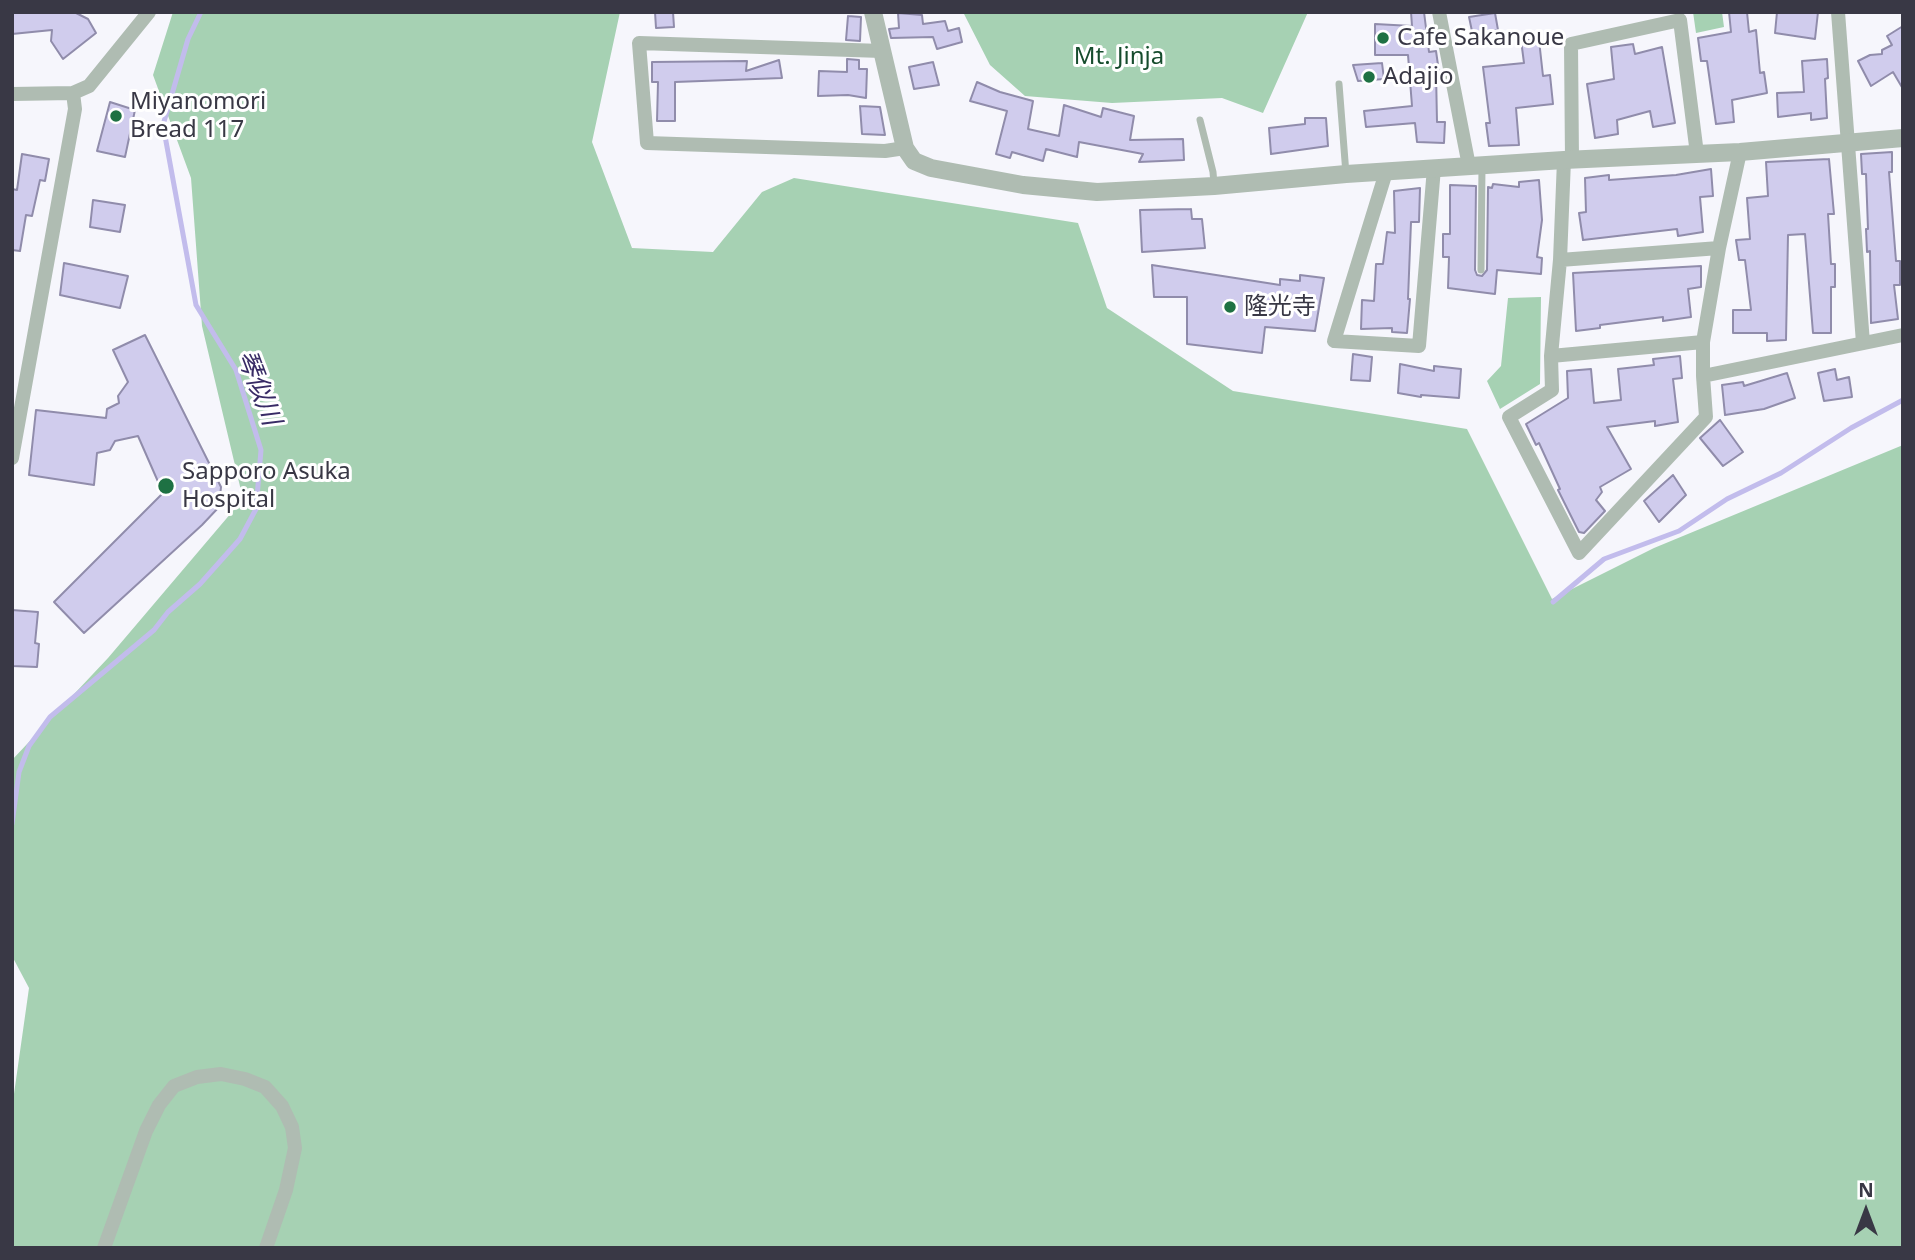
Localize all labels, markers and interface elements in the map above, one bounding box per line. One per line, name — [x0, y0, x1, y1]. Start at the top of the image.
place label: Cafe Sakanoue — [1397, 24, 1564, 52]
marker: Cafe Sakanoue — [1375, 30, 1391, 46]
park label: Mt. Jinja — [1074, 43, 1164, 71]
place label: Adajio — [1383, 63, 1453, 91]
marker: Adajio — [1361, 69, 1377, 85]
place label: Miyanomori Bread 117 — [130, 88, 266, 144]
marker: Miyanomori Bread 117 — [108, 108, 124, 124]
place label: 隆光寺 — [1244, 293, 1316, 321]
marker: 隆光寺 — [1222, 299, 1238, 315]
water label: 琴似川 — [229, 346, 287, 430]
place label: Sapporo Asuka Hospital — [182, 458, 351, 514]
marker: Sapporo Asuka Hospital — [156, 476, 176, 496]
north arrow — [1831, 1176, 1901, 1246]
text: N — [1858, 1177, 1874, 1203]

